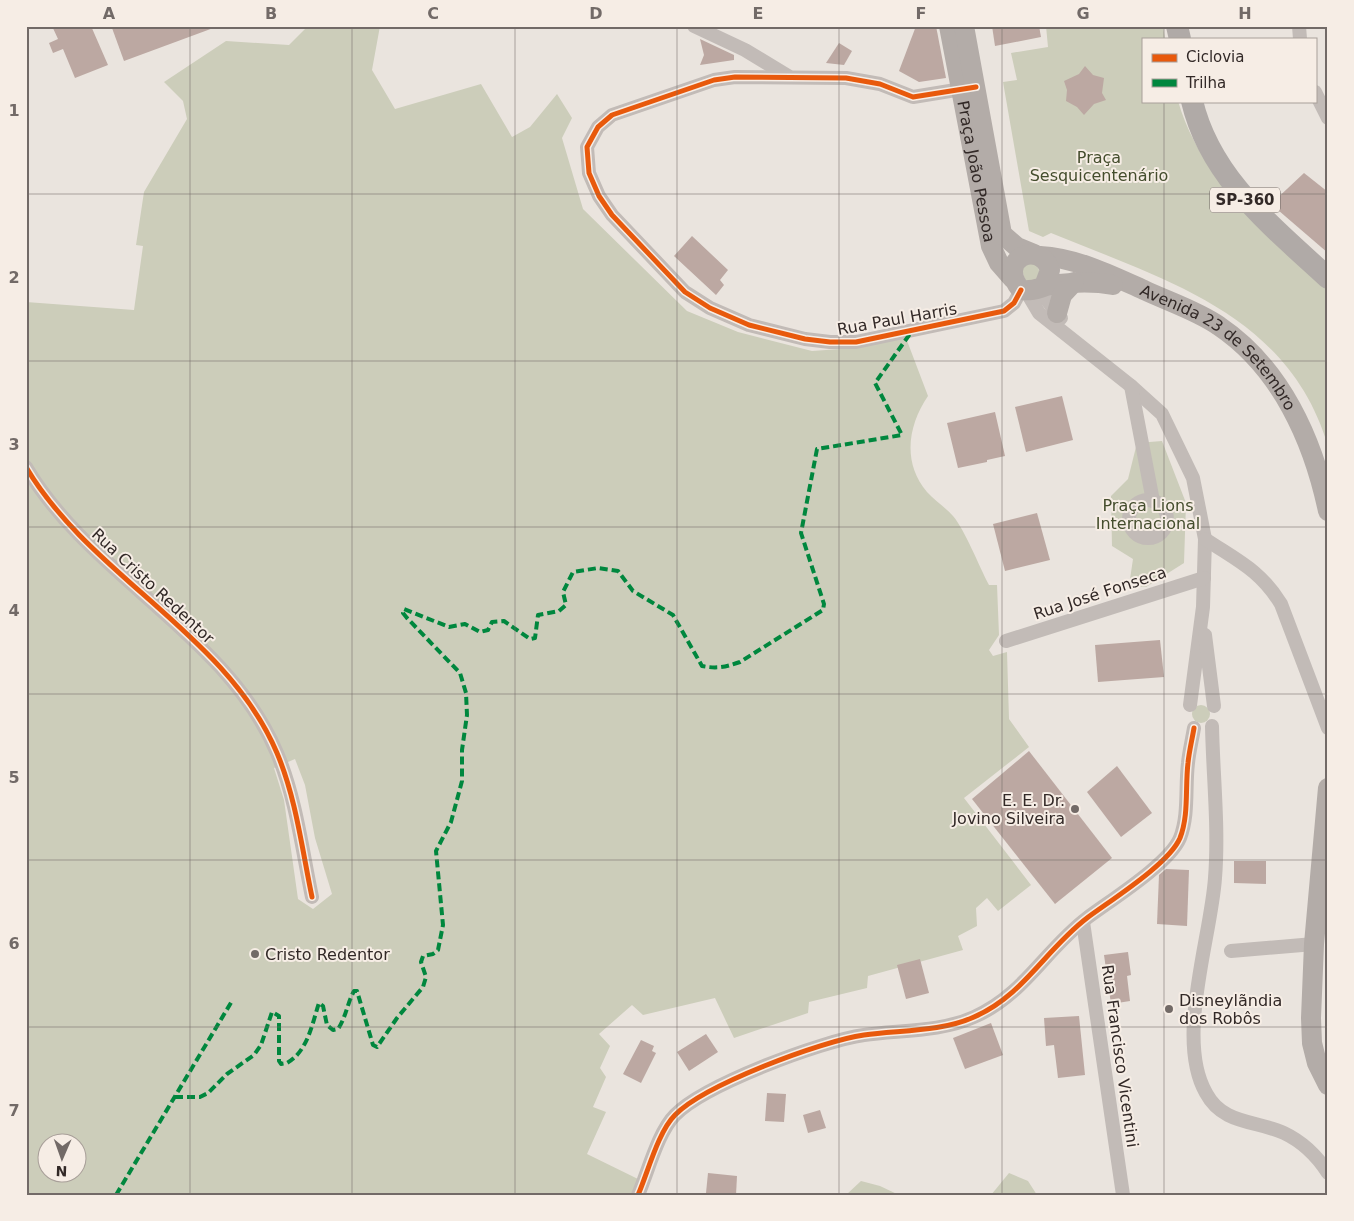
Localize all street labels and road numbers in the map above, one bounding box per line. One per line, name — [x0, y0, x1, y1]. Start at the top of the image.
street label: Praça João Pessoa — [954, 99, 1000, 244]
road number: SP-360 — [1210, 188, 1280, 212]
street label: Avenida 23 de Setembro — [1137, 280, 1300, 414]
street label: Rua Paul Harris — [836, 299, 958, 339]
street label: Rua Cristo Redentor — [88, 524, 218, 648]
street label: Rua José Fonseca — [1031, 563, 1169, 623]
street label: Rua Francisco Vicentini — [1098, 963, 1142, 1149]

